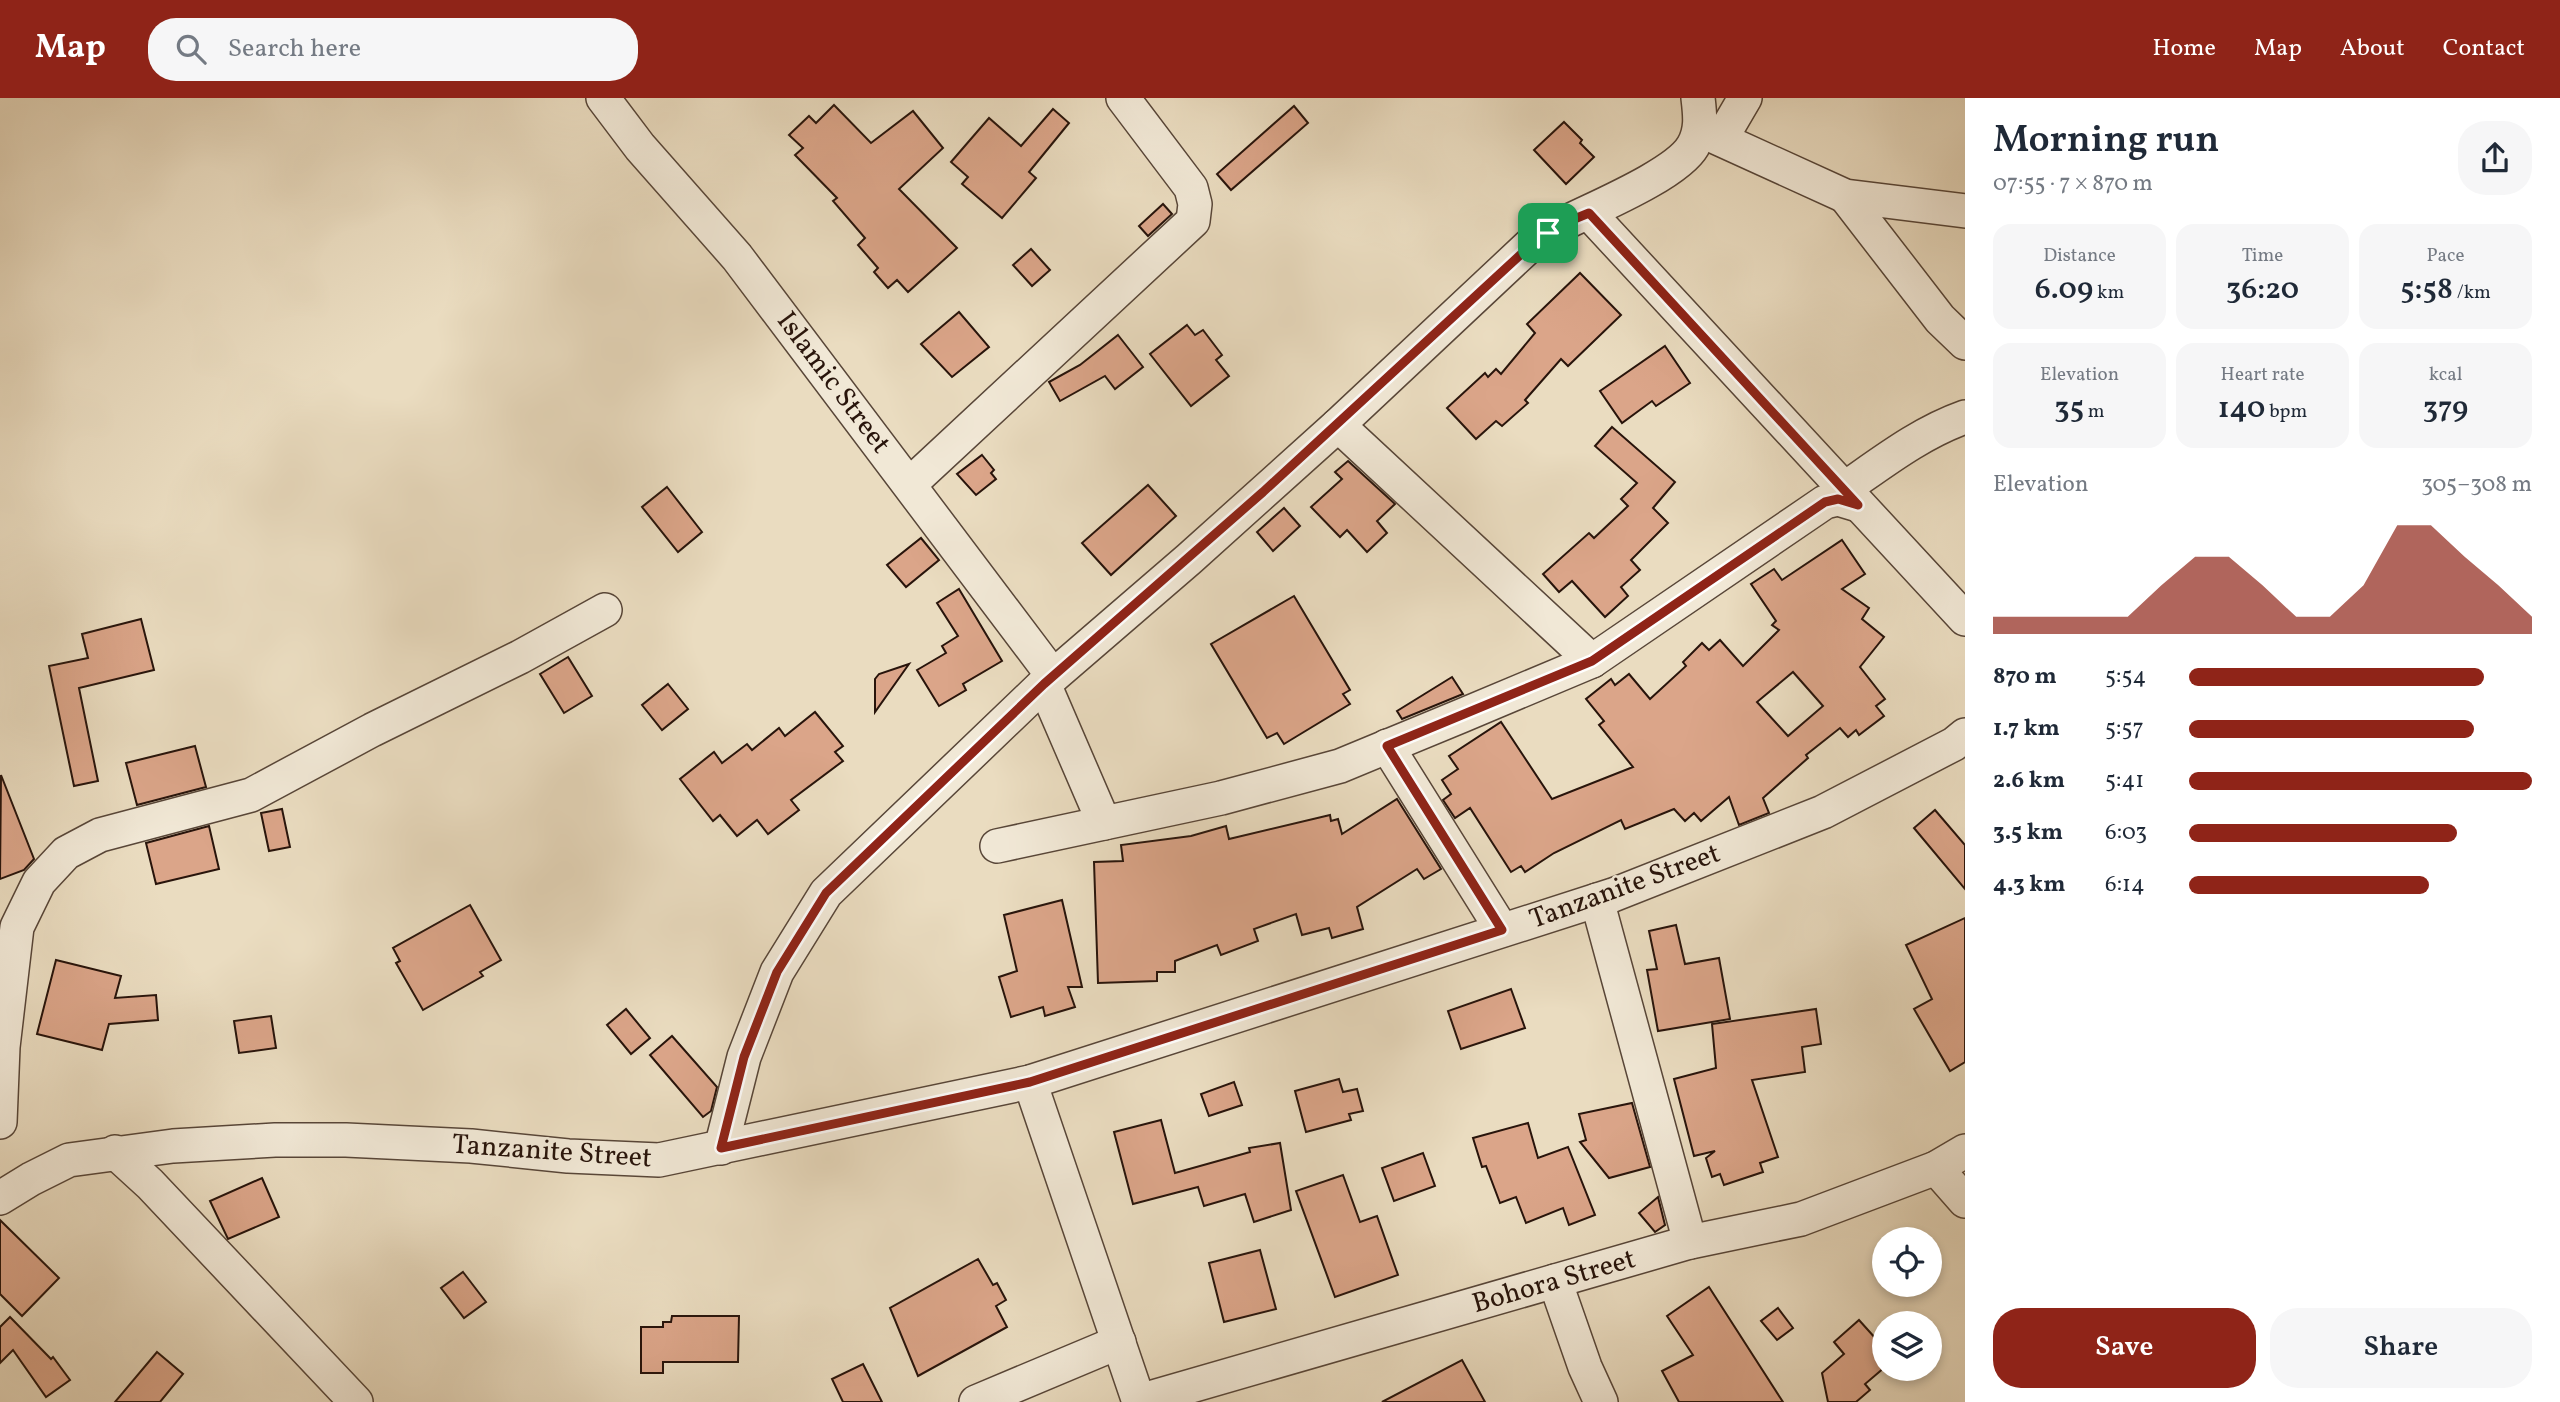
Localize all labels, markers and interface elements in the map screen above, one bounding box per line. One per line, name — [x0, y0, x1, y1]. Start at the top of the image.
search box — [148, 18, 638, 81]
text: Map — [35, 26, 106, 72]
icon: search — [172, 30, 210, 68]
text: Search here — [228, 31, 361, 67]
text: Home — [2152, 32, 2216, 66]
text: Map — [2254, 32, 2302, 66]
text: About — [2340, 32, 2405, 66]
text: Contact — [2443, 32, 2525, 66]
text: Morning run — [1993, 115, 2219, 168]
button: share — [2458, 121, 2532, 195]
text: 07:55 · 7 × 870 m — [1993, 168, 2153, 200]
pin — [1518, 203, 1578, 263]
icon: arrive — [1529, 214, 1567, 252]
text: Distance — [2043, 243, 2116, 269]
text: Time — [2242, 243, 2283, 269]
text: Pace — [2426, 243, 2465, 269]
text: 6.09 — [2035, 269, 2093, 311]
text: 36:20 — [2226, 269, 2299, 311]
text: 5:58 — [2400, 269, 2453, 311]
text: km — [2093, 280, 2124, 306]
text: /km — [2453, 280, 2491, 306]
street label: Islamic Street — [767, 304, 899, 462]
text: Elevation — [2040, 362, 2119, 388]
text: Heart rate — [2221, 362, 2304, 388]
text: kcal — [2429, 362, 2462, 388]
text: 35 — [2054, 388, 2084, 430]
text: 140 — [2218, 388, 2265, 430]
text: 379 — [2423, 388, 2468, 430]
text: m — [2084, 399, 2105, 425]
text: bpm — [2265, 399, 2307, 425]
text: Elevation — [1993, 469, 2089, 501]
text: 305–308 m — [2421, 469, 2532, 501]
text: 870 m — [1993, 661, 2057, 693]
text: 5:54 — [2105, 661, 2146, 693]
text: 1.7 km — [1993, 713, 2060, 745]
text: 5:57 — [2105, 713, 2144, 745]
text: 2.6 km — [1993, 765, 2065, 797]
text: 5:41 — [2105, 765, 2144, 797]
text: 3.5 km — [1993, 817, 2063, 849]
text: 6:03 — [2105, 817, 2147, 849]
street label: Tanzanite Street — [1524, 834, 1726, 940]
text: 4.3 km — [1993, 869, 2066, 901]
text: 6:14 — [2105, 869, 2145, 901]
street label: Tanzanite Street — [451, 1126, 653, 1178]
map controls — [1872, 1227, 1942, 1381]
button: locate — [1872, 1227, 1942, 1297]
street label: Bohora Street — [1468, 1240, 1640, 1324]
button: Save — [1993, 1308, 2256, 1388]
button: Share — [2270, 1308, 2532, 1388]
button: layers — [1872, 1311, 1942, 1381]

